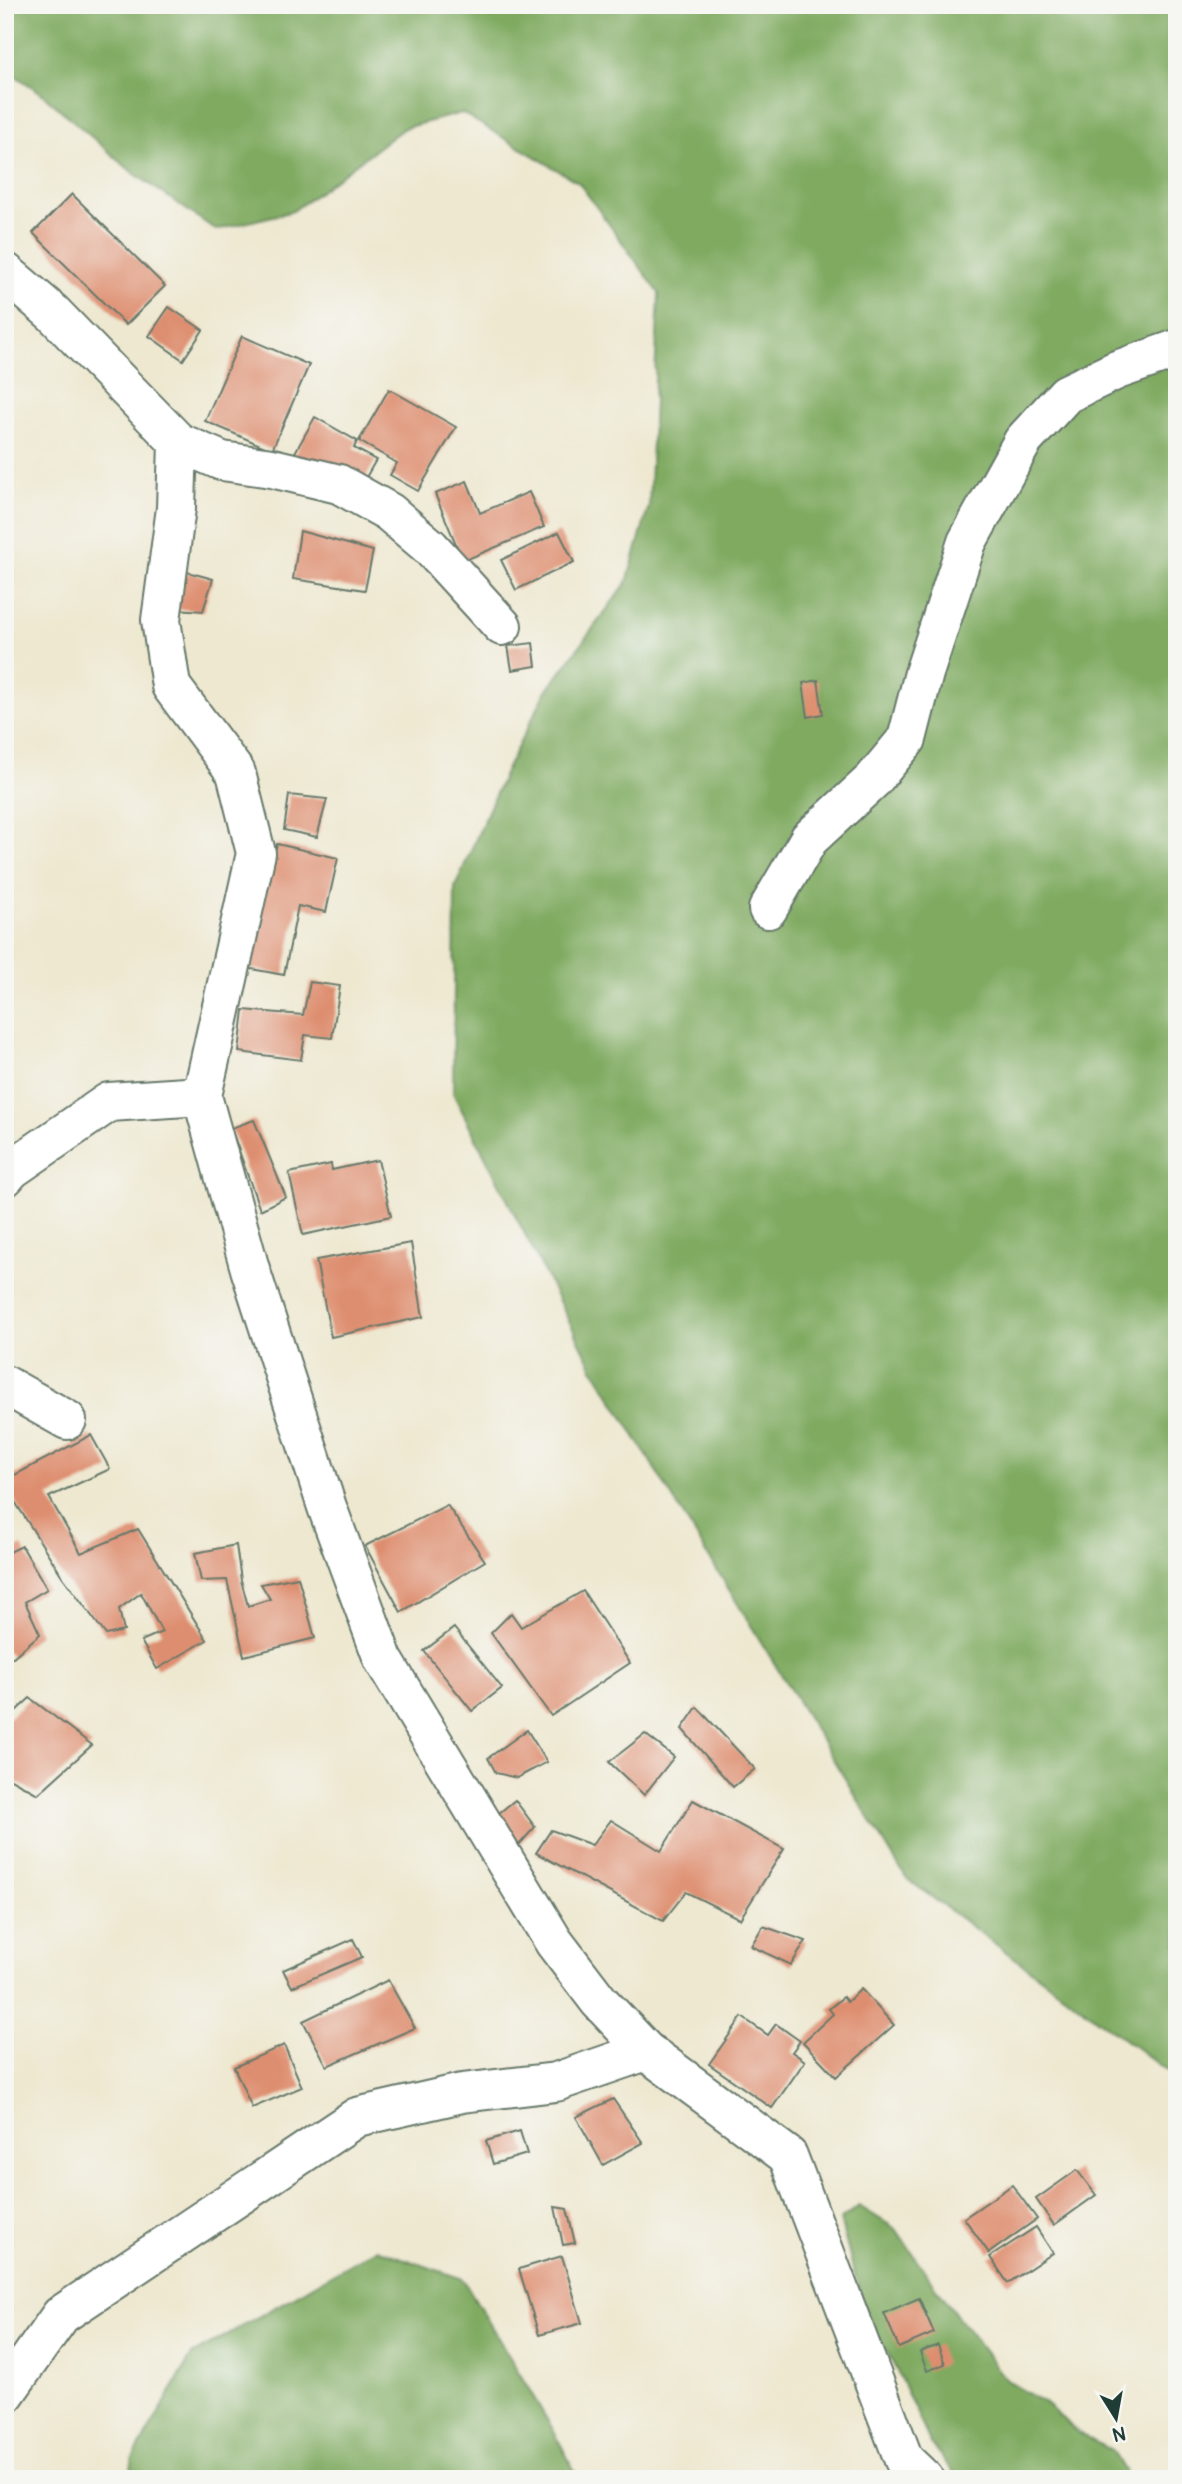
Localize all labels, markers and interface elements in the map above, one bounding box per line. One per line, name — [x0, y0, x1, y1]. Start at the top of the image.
north arrow — [1080, 2382, 1150, 2452]
text: N — [1110, 2421, 1128, 2447]

